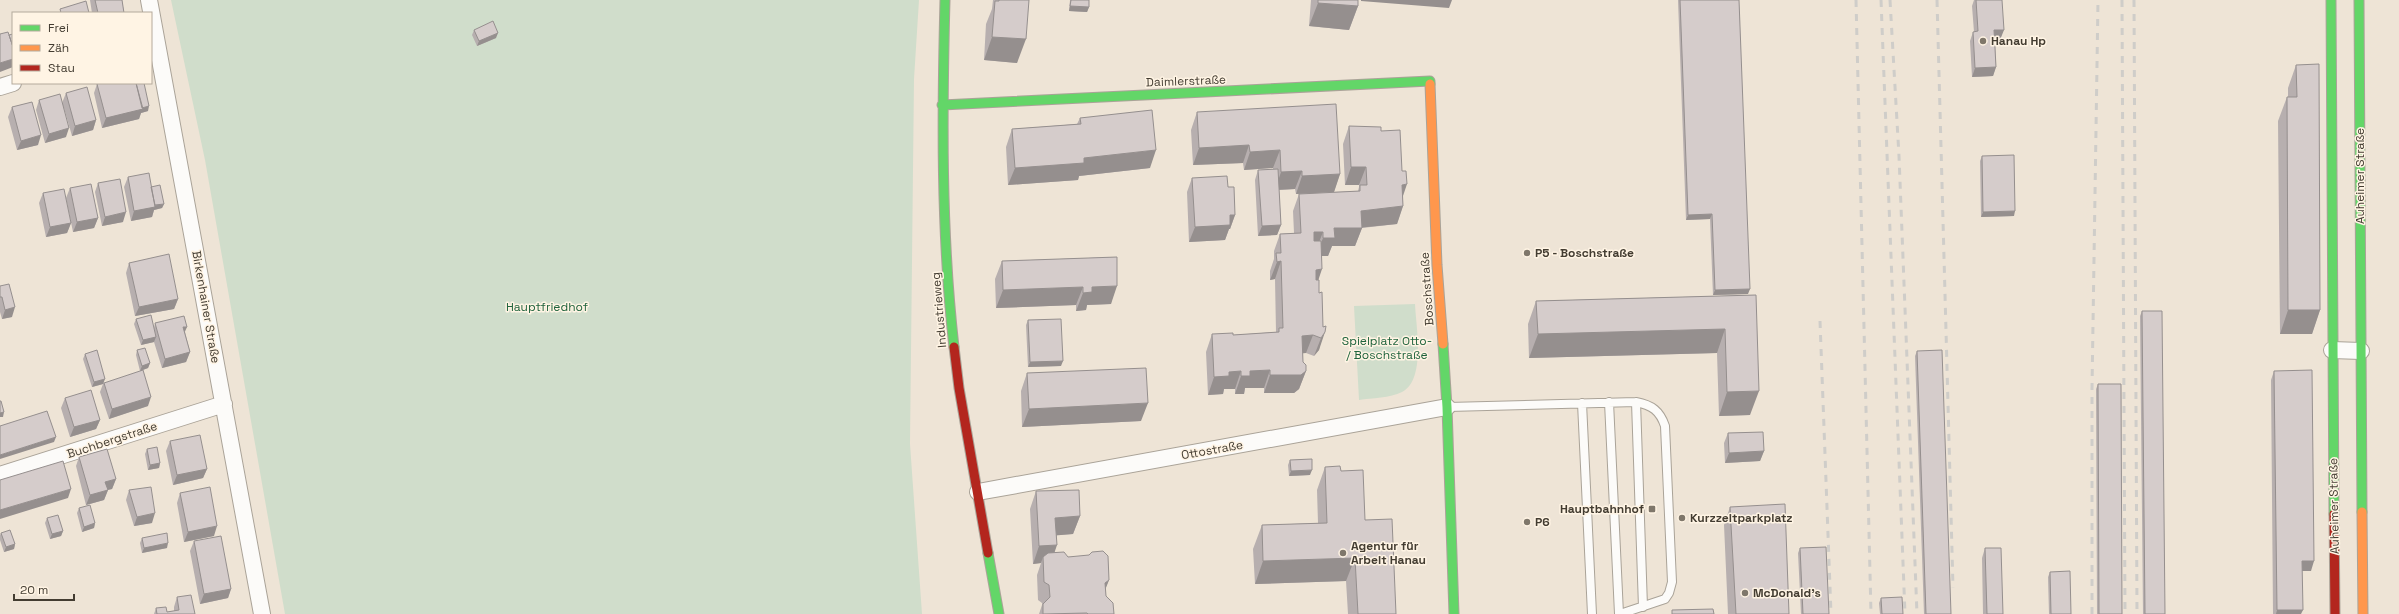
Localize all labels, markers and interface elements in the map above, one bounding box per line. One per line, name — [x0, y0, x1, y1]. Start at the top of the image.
legend — [12, 12, 152, 84]
text: Frei — [48, 20, 69, 36]
place label: Hanau Hp — [1991, 33, 2046, 49]
marker: Hanau Hp — [1978, 36, 1988, 46]
text: Zäh — [48, 40, 69, 56]
text: Stau — [48, 60, 75, 76]
street label: Daimlerstraße — [1146, 72, 1226, 90]
street label: Auheimer Straße — [2352, 128, 2368, 224]
place label: P5 - Boschstraße — [1535, 245, 1634, 261]
marker: P5 - Boschstraße — [1522, 248, 1532, 258]
street label: Birkenhainer Straße — [188, 249, 224, 365]
street label: Boschstraße — [1416, 252, 1438, 326]
street label: Industrieweg — [928, 272, 950, 348]
park label: Hauptfriedhof — [506, 299, 588, 315]
park label: Spielplatz Otto- / Boschstraße — [1342, 333, 1432, 363]
street label: Buchbergstraße — [65, 418, 159, 462]
street label: Ottostraße — [1180, 437, 1244, 463]
street label: Auheimer Straße — [2325, 458, 2343, 554]
place label: Hauptbahnhof — [1560, 501, 1644, 517]
marker: Hauptbahnhof — [1647, 504, 1657, 514]
place label: Kurzzeitparkplatz — [1690, 510, 1793, 526]
marker: Kurzzeitparkplatz — [1677, 513, 1687, 523]
place label: P6 — [1535, 514, 1550, 530]
marker: P6 — [1522, 517, 1532, 527]
place label: Agentur für Arbeit Hanau — [1351, 538, 1426, 568]
marker: Agentur für Arbeit Hanau — [1338, 548, 1348, 558]
scale bar — [14, 576, 74, 602]
text: 20 m — [20, 582, 48, 598]
place label: McDonald's — [1753, 585, 1821, 601]
marker: McDonald's — [1740, 588, 1750, 598]

